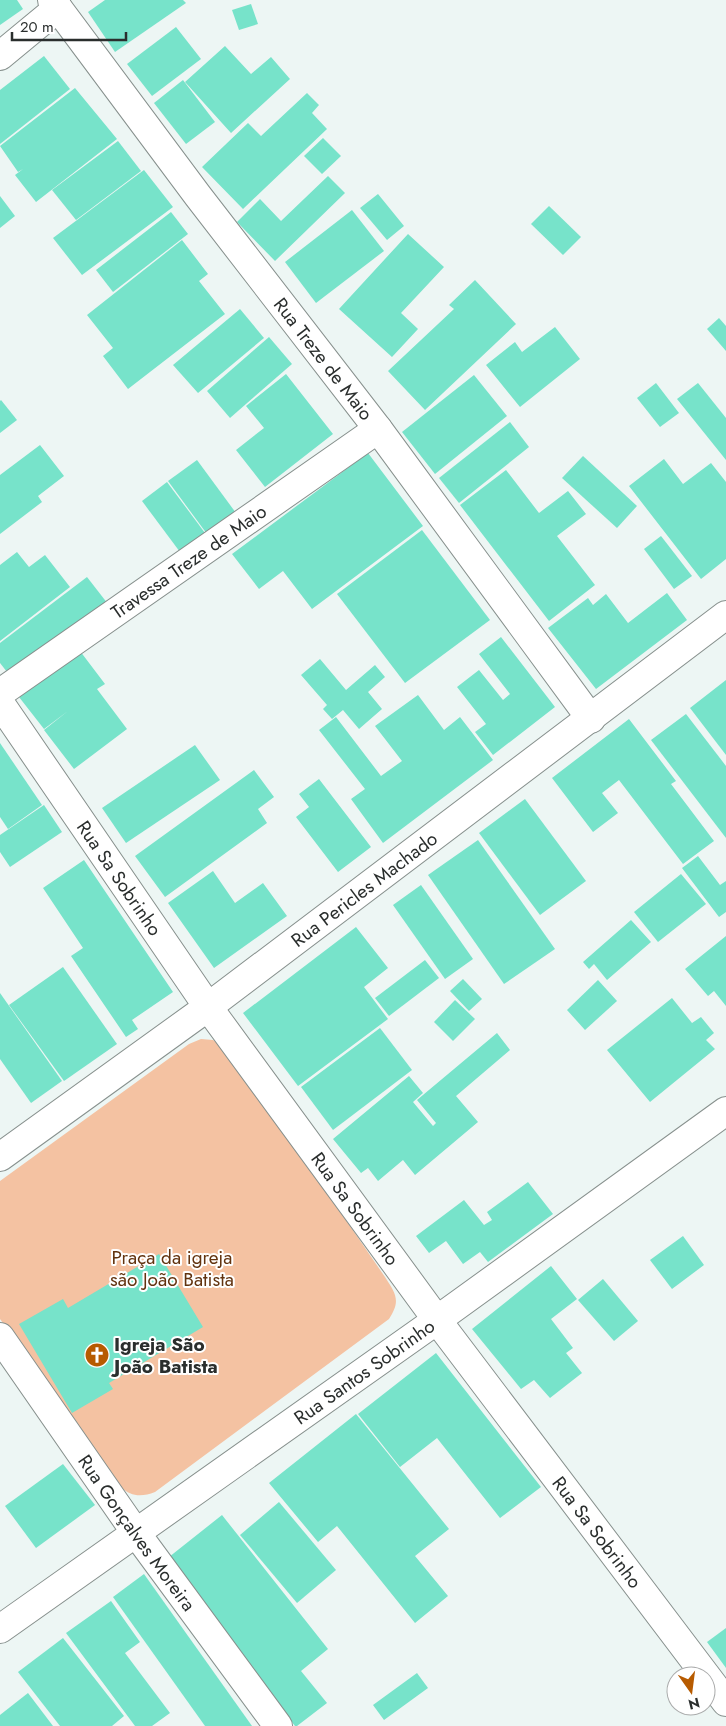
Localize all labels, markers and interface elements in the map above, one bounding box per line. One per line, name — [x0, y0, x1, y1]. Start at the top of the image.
scale bar — [12, 10, 126, 42]
text: 20 m — [20, 16, 54, 38]
street label: Rua Treze de Maio — [267, 292, 379, 426]
street label: Travessa Treze de Maio — [106, 498, 272, 626]
street label: Rua Sa Sobrinho — [70, 815, 168, 941]
street label: Rua Pericles Machado — [285, 825, 443, 954]
street label: Rua Sa Sobrinho — [304, 1147, 406, 1271]
park label: Praça da igreja são João Batista — [110, 1244, 234, 1293]
street label: Rua Santos Sobrinho — [289, 1313, 440, 1431]
place label: Igreja São João Batista — [110, 1331, 218, 1380]
church icon: Igreja São João Batista — [84, 1342, 110, 1368]
street label: Rua Gonçalves Moreira — [71, 1449, 202, 1617]
street label: Rua Sa Sobrinho — [546, 1471, 648, 1594]
north arrow — [666, 1666, 716, 1716]
text: N — [686, 1693, 702, 1715]

